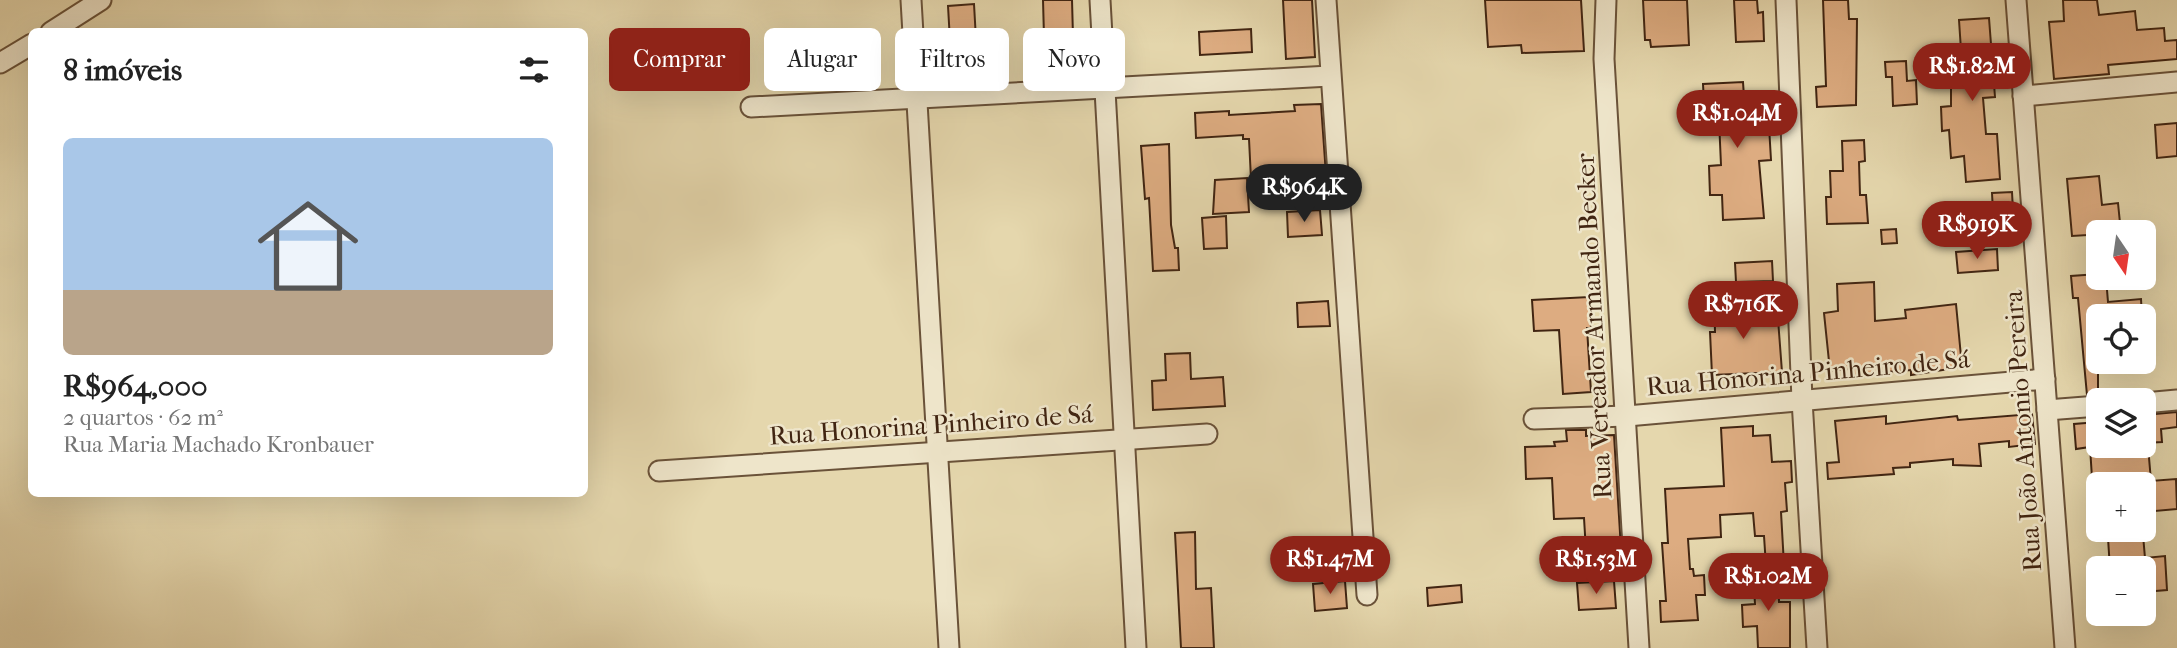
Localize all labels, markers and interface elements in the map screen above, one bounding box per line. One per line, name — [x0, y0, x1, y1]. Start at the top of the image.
chip: Comprar — [609, 28, 750, 91]
chip: Alugar — [764, 28, 881, 91]
chip: Filtros — [895, 28, 1009, 91]
chip: Novo — [1023, 28, 1125, 91]
pin: R$1.82M — [1907, 43, 2037, 103]
icon: filters — [515, 51, 553, 89]
text: R$1.82M — [1929, 52, 2015, 79]
text: 8 imóveis — [63, 53, 182, 88]
pin: R$1.04M — [1672, 90, 1802, 150]
text: R$1.04M — [1692, 99, 1782, 126]
street label: Rua Vereador Armando Becker — [1569, 152, 1619, 500]
pin: R$964K — [1247, 164, 1361, 224]
text: R$964K — [1262, 173, 1346, 200]
icon: home — [245, 183, 371, 309]
pin: R$919K — [1920, 202, 2034, 261]
text: R$919K — [1938, 210, 2016, 237]
north arrow — [2086, 220, 2156, 290]
map controls — [2086, 220, 2156, 626]
pin: R$716K — [1686, 282, 1800, 341]
street label: Rua João Antonio Pereira — [1998, 288, 2048, 573]
text: R$716K — [1704, 290, 1782, 317]
button: locate — [2086, 304, 2156, 374]
street label: Rua Honorina Pinheiro de Sá — [1645, 343, 1972, 403]
text: R$964,000 — [63, 369, 208, 404]
button: layers — [2086, 388, 2156, 458]
street label: Rua Honorina Pinheiro de Sá — [768, 398, 1095, 452]
text: 2 quartos · 62 m² — [63, 404, 223, 431]
text: Rua Maria Machado Kronbauer — [63, 431, 374, 458]
button: + — [2086, 472, 2156, 542]
pin: R$1.47M — [1265, 536, 1395, 596]
pin: R$1.53M — [1531, 536, 1661, 596]
text: R$1.47M — [1286, 545, 1374, 572]
text: R$1.53M — [1555, 545, 1637, 572]
pin: R$1.02M — [1703, 554, 1833, 613]
button: − — [2086, 556, 2156, 626]
text: R$1.02M — [1724, 562, 1812, 589]

